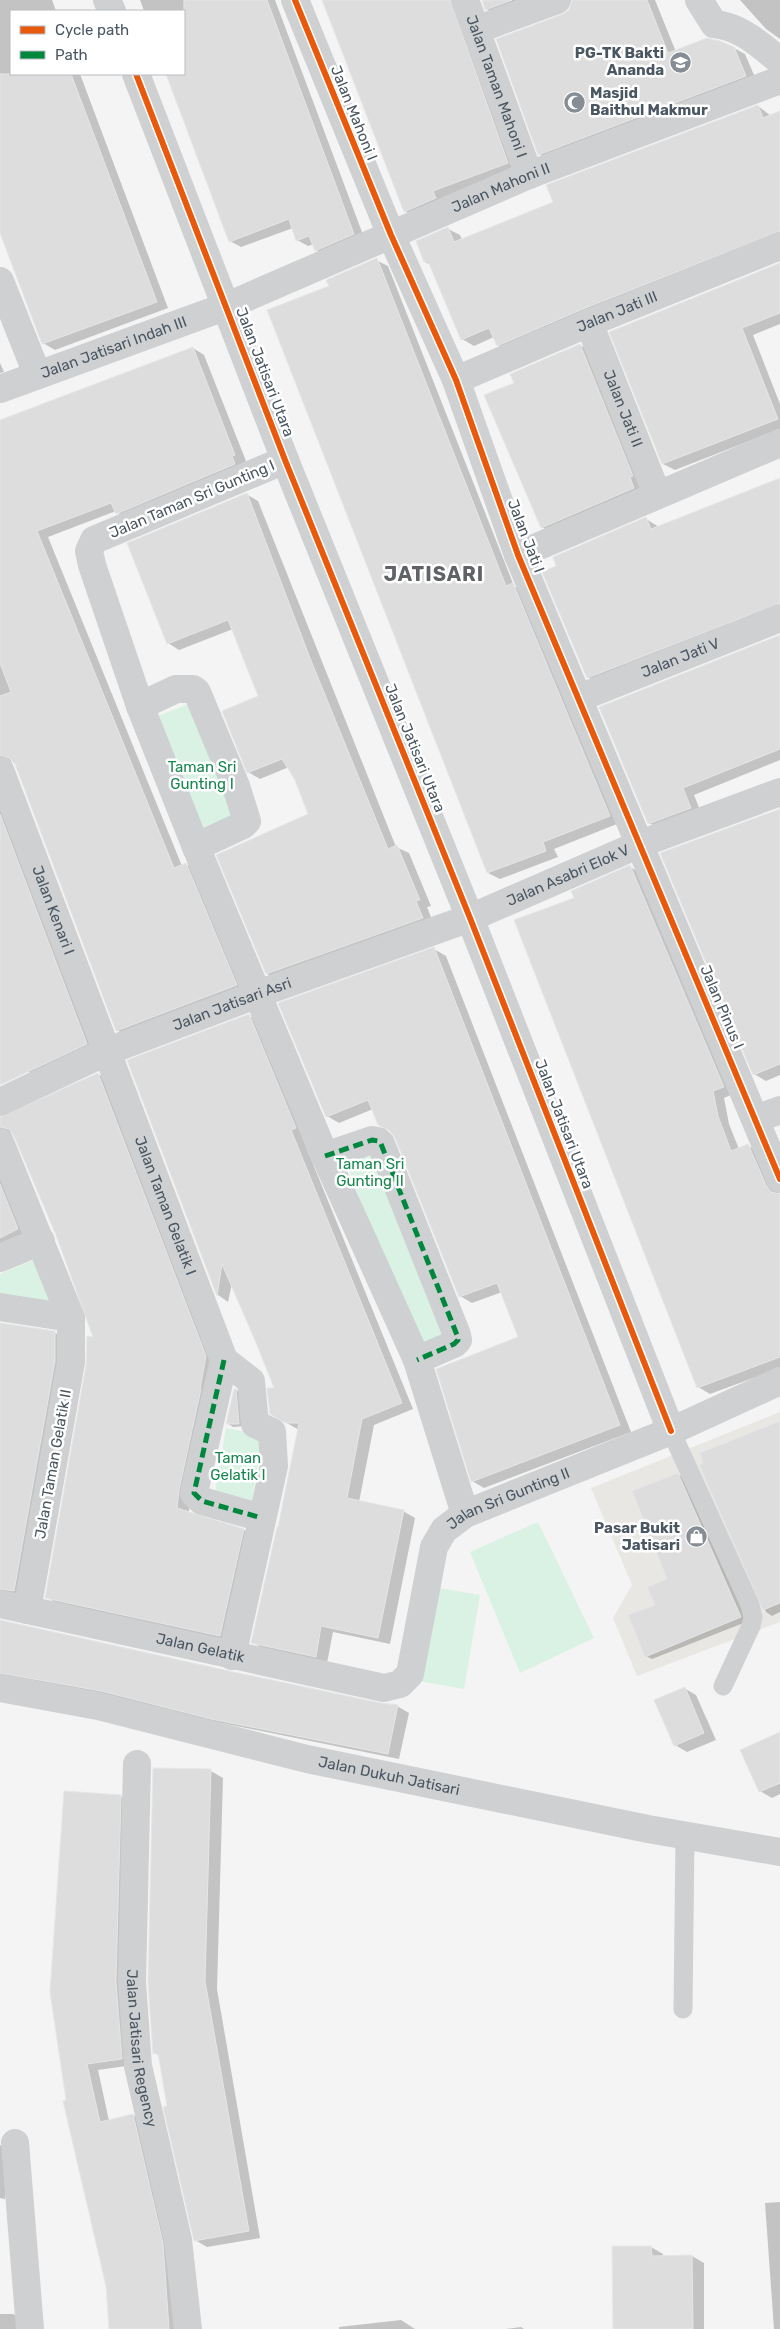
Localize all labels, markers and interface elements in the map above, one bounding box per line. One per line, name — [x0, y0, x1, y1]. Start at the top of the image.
legend — [10, 10, 185, 75]
street label: Jalan Taman Mahoni I — [462, 13, 531, 160]
text: Cycle path — [55, 21, 129, 39]
place label: PG-TK Bakti Ananda — [575, 44, 664, 79]
text: Path — [55, 46, 88, 64]
school or university icon: PG-TK Bakti Ananda — [668, 50, 692, 74]
street label: Jalan Mahoni I — [327, 63, 381, 163]
place label: Masjid Baithul Makmur — [590, 84, 708, 119]
mosque icon: Masjid Baithul Makmur — [562, 90, 586, 114]
street label: Jalan Mahoni II — [449, 159, 552, 216]
street label: Jalan Jati III — [574, 287, 660, 336]
street label: Jalan Jatisari Utara — [232, 305, 298, 439]
street label: Jalan Jatisari Indah III — [38, 313, 189, 382]
street label: Jalan Jati II — [600, 367, 646, 450]
street label: Jalan Taman Sri Gunting I — [107, 456, 277, 542]
street label: Jalan Jati I — [504, 497, 548, 575]
district label: JATISARI — [384, 562, 484, 586]
street label: Jalan Jati V — [639, 634, 722, 681]
street label: Jalan Jatisari Utara — [381, 681, 449, 815]
park label: Taman Sri Gunting I — [168, 758, 236, 793]
street label: Jalan Asabri Elok V — [504, 841, 632, 910]
street label: Jalan Kenari I — [28, 863, 78, 957]
street label: Jalan Pinus I — [696, 962, 748, 1052]
street label: Jalan Jatisari Asri — [170, 974, 294, 1035]
street label: Jalan Jatisari Utara — [531, 1057, 597, 1191]
street label: Jalan Taman Gelatik I — [131, 1134, 200, 1278]
park label: Taman Sri Gunting II — [336, 1155, 404, 1190]
street label: Jalan Taman Gelatik II — [31, 1388, 75, 1540]
park label: Taman Gelatik I — [210, 1449, 266, 1484]
street label: Jalan Sri Gunting II — [443, 1464, 572, 1533]
place label: Pasar Bukit Jatisari — [594, 1519, 680, 1554]
shop icon: Pasar Bukit Jatisari — [684, 1525, 708, 1549]
street label: Jalan Gelatik — [154, 1629, 246, 1666]
street label: Jalan Dukuh Jatisari — [317, 1753, 461, 1799]
street label: Jalan Jatisari Regency — [123, 1969, 161, 2129]

